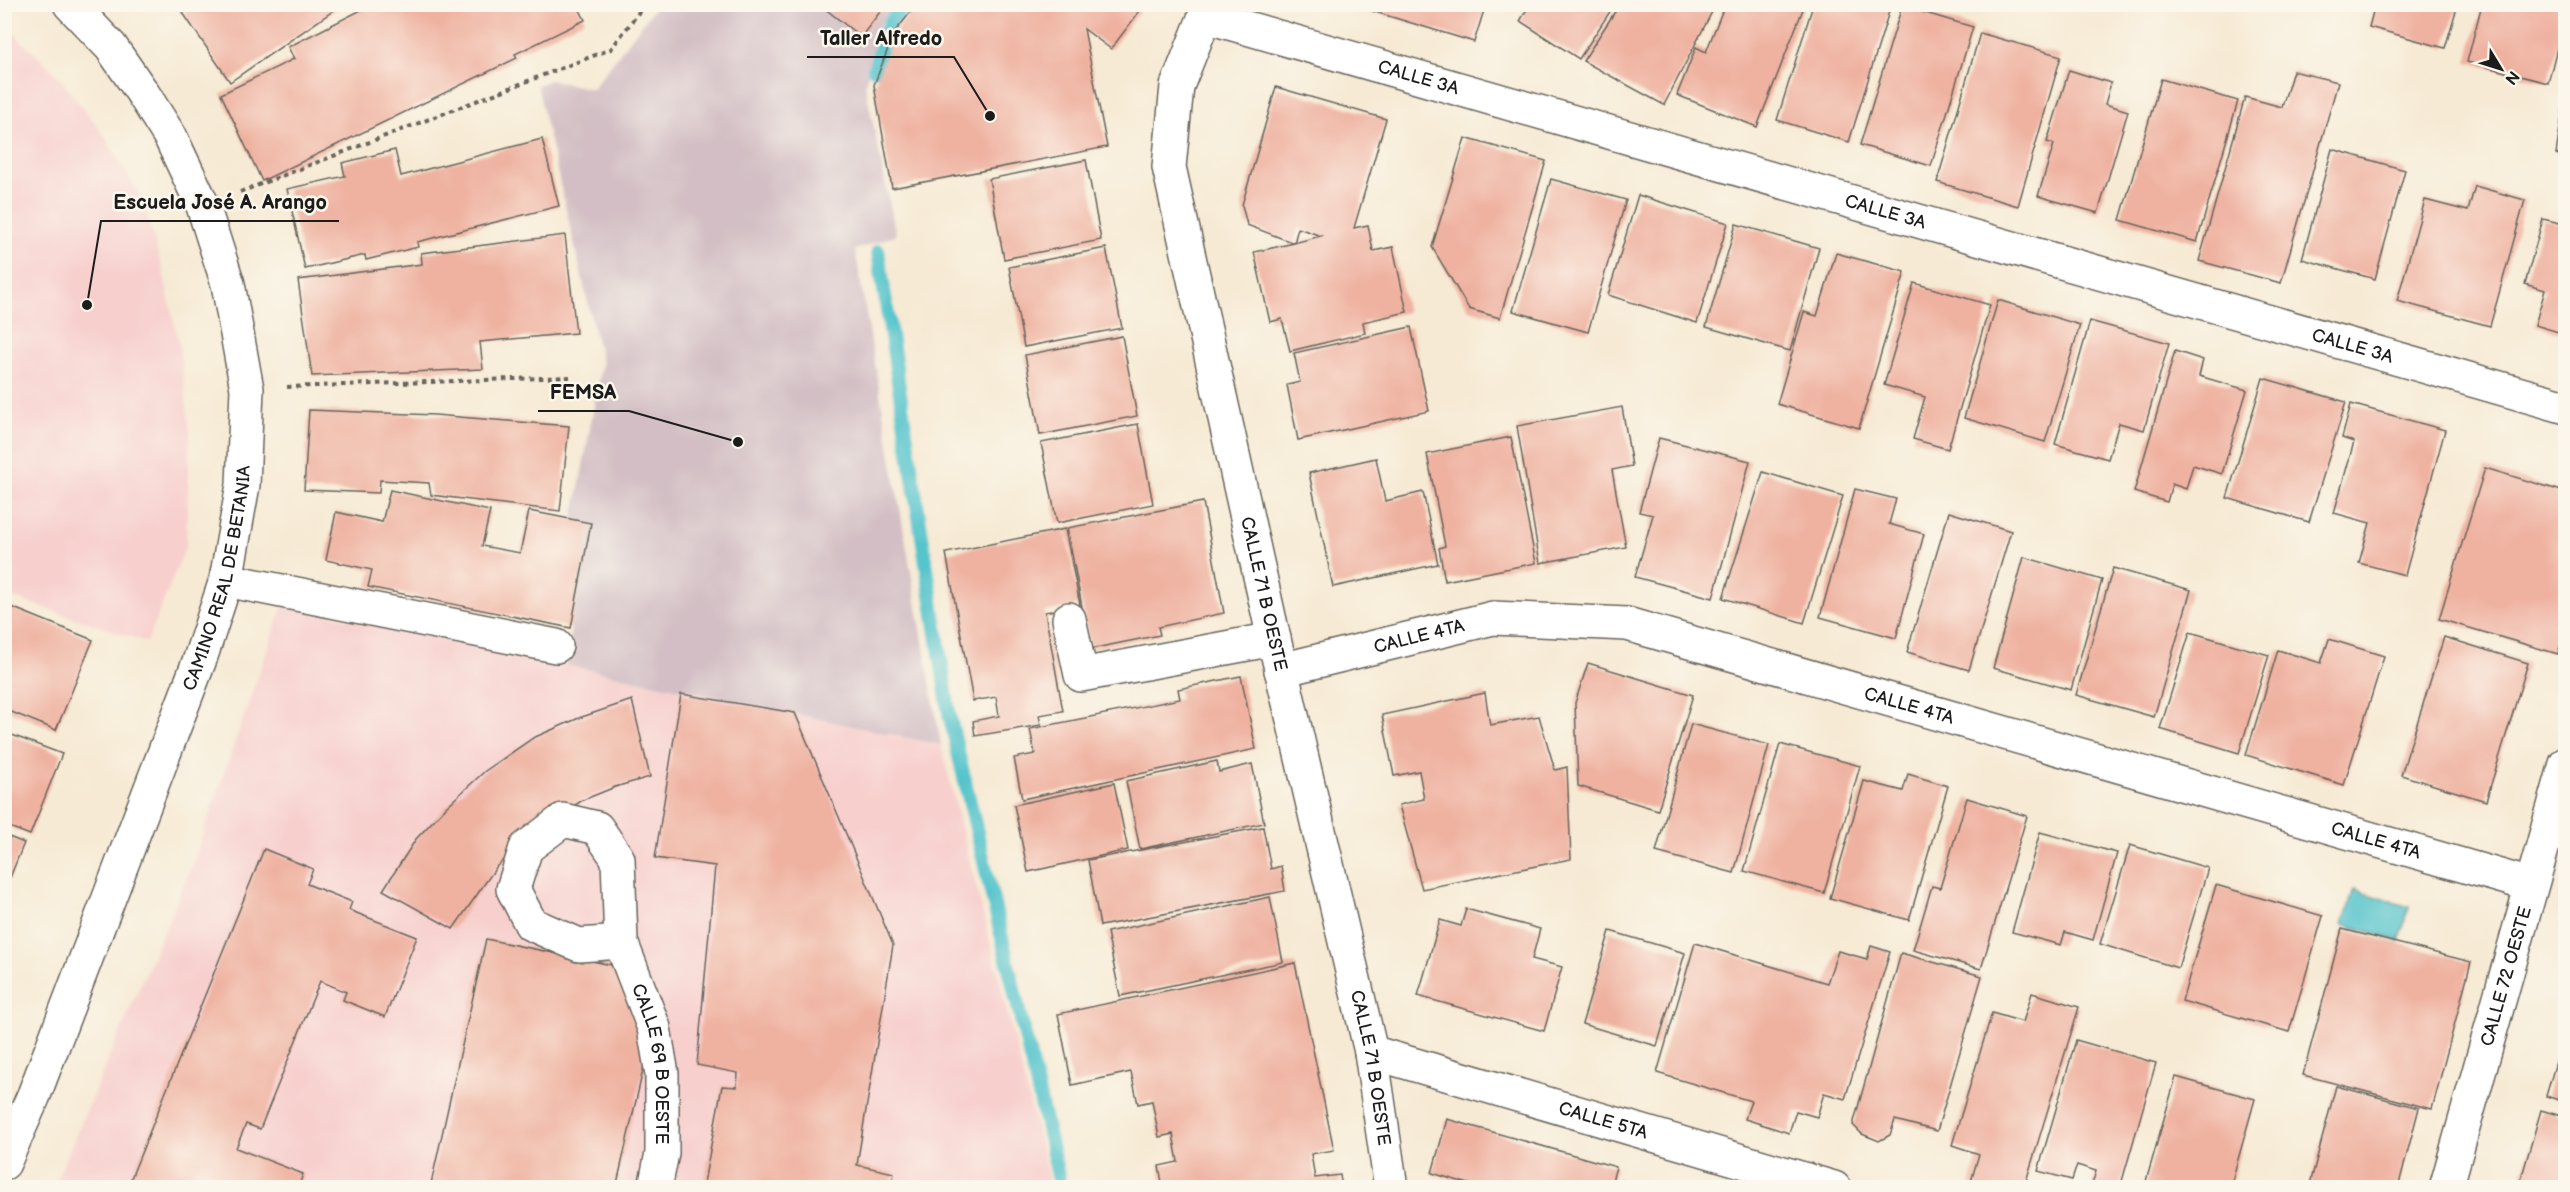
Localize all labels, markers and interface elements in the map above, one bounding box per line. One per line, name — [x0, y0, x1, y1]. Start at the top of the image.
callout: Taller Alfredo — [807, 19, 954, 57]
text: Taller Alfredo — [820, 27, 942, 51]
north arrow — [2471, 39, 2531, 99]
street label: CALLE 3A — [1375, 56, 1461, 99]
text: N — [2500, 67, 2523, 88]
callout: Escuela José A. Arango — [101, 183, 339, 221]
street label: CALLE 3A — [1843, 190, 1928, 233]
text: Escuela José A. Arango — [113, 191, 327, 215]
street label: CALLE 3A — [2310, 324, 2396, 367]
callout: FEMSA — [538, 373, 629, 411]
text: FEMSA — [550, 381, 617, 405]
street label: CAMINO REAL DE BETANIA — [178, 465, 254, 694]
street label: CALLE 71 B OESTE — [1237, 515, 1292, 673]
street label: CALLE 4TA — [1372, 615, 1466, 657]
street label: CALLE 4TA — [1862, 683, 1956, 728]
street label: CALLE 4TA — [2329, 817, 2423, 863]
street label: CALLE 72 OESTE — [2476, 904, 2536, 1048]
street label: CALLE 69 B OESTE — [627, 981, 673, 1144]
street label: CALLE 71 B OESTE — [1346, 988, 1395, 1147]
street label: CALLE 5TA — [1556, 1097, 1650, 1143]

